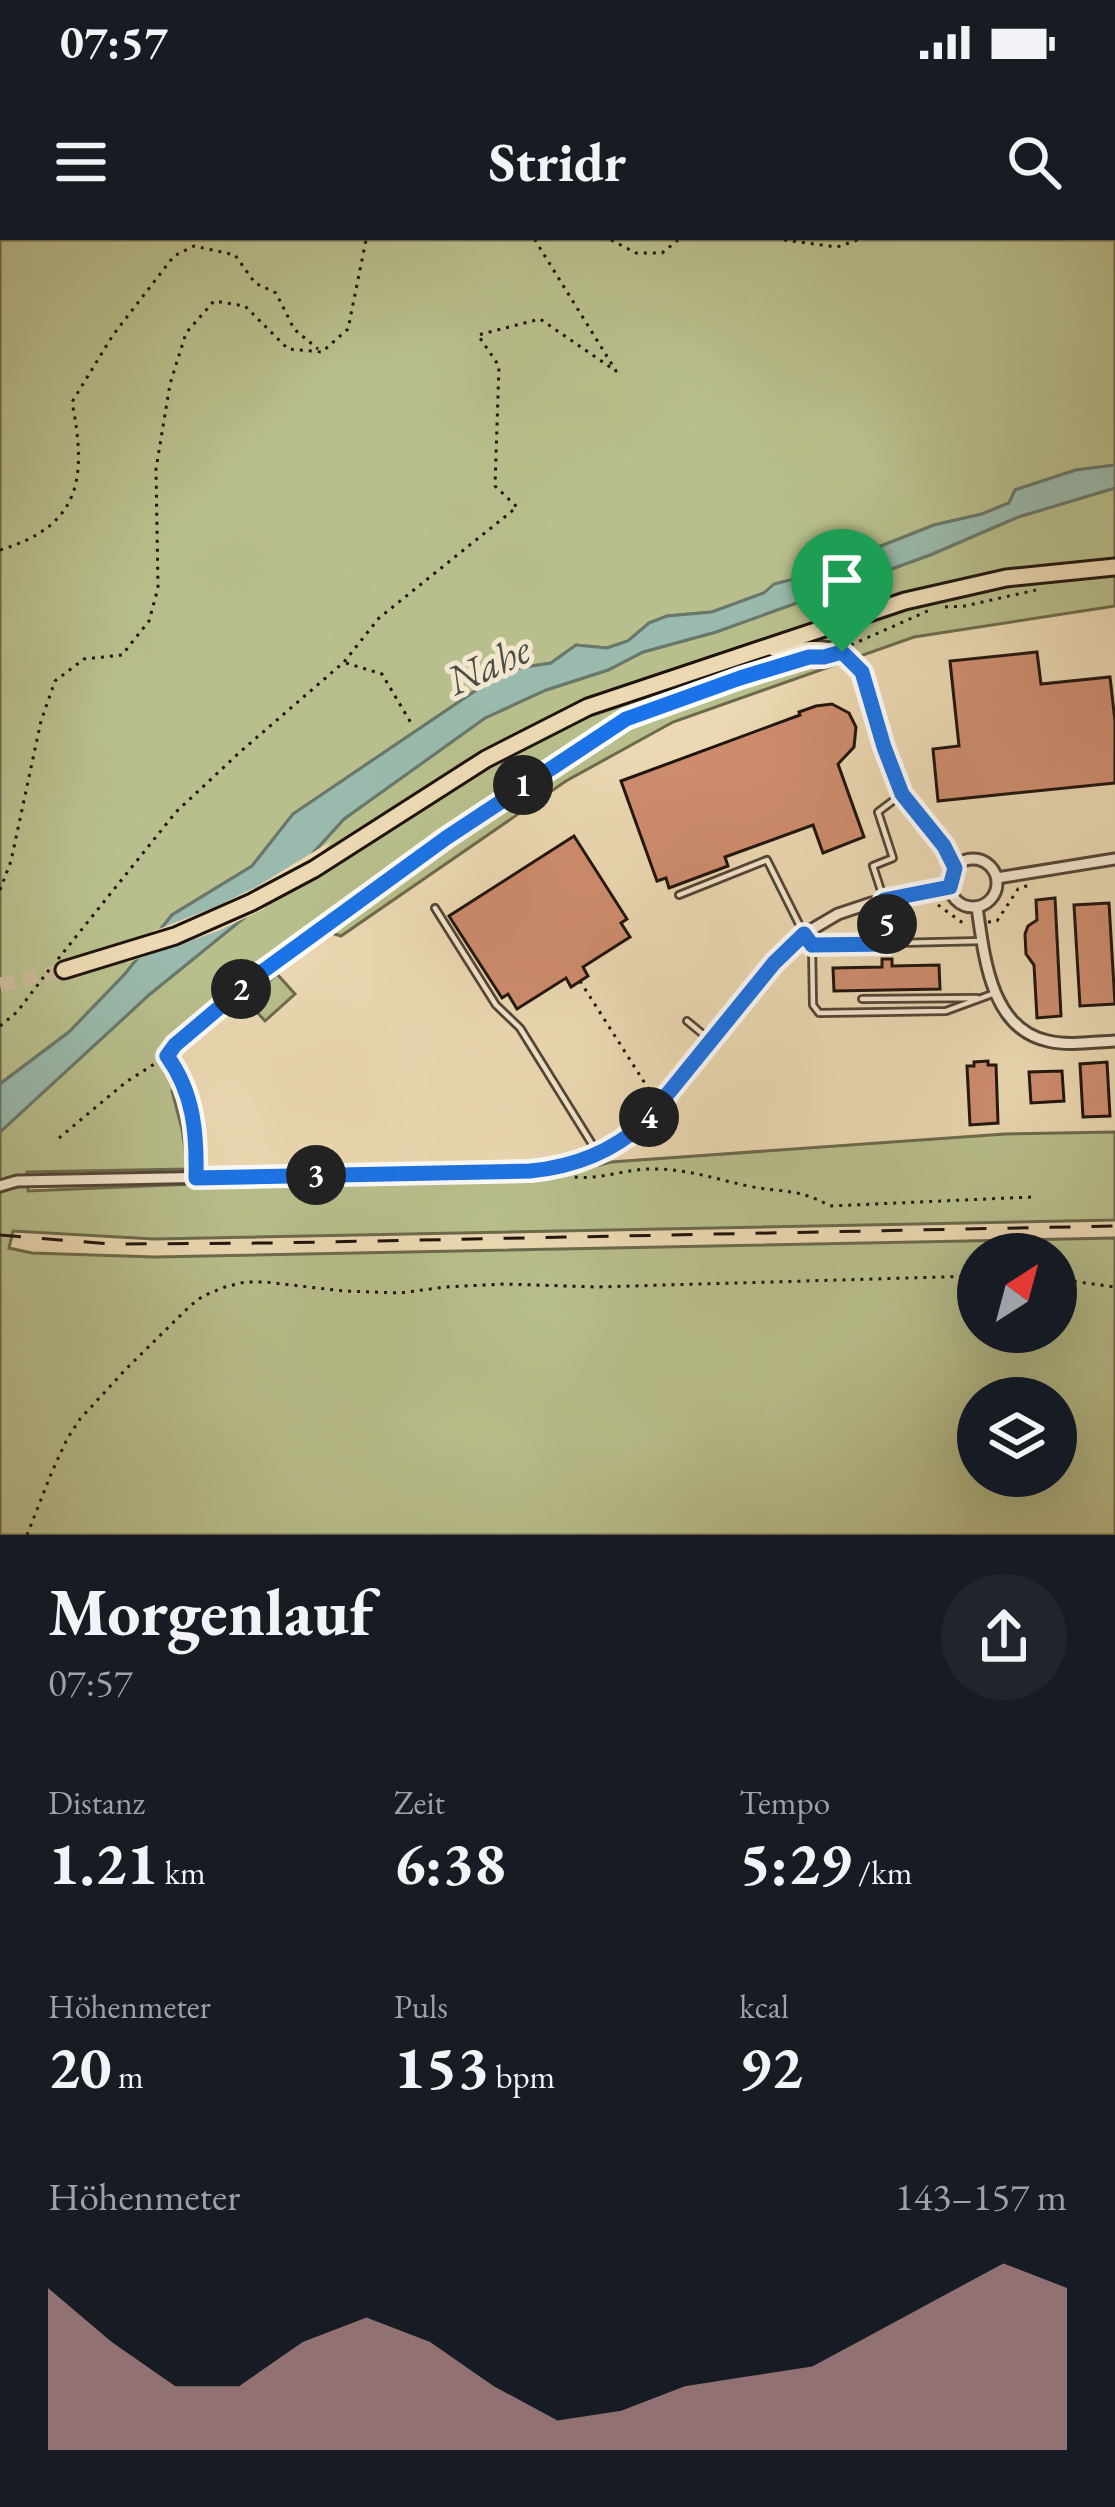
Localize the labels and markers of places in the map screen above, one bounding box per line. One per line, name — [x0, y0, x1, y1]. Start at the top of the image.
pin — [791, 529, 893, 652]
pin: 1 — [493, 755, 553, 815]
pin: 5 — [857, 894, 917, 954]
pin: 2 — [211, 959, 271, 1019]
pin: 4 — [619, 1087, 679, 1147]
pin: 3 — [286, 1145, 346, 1205]

